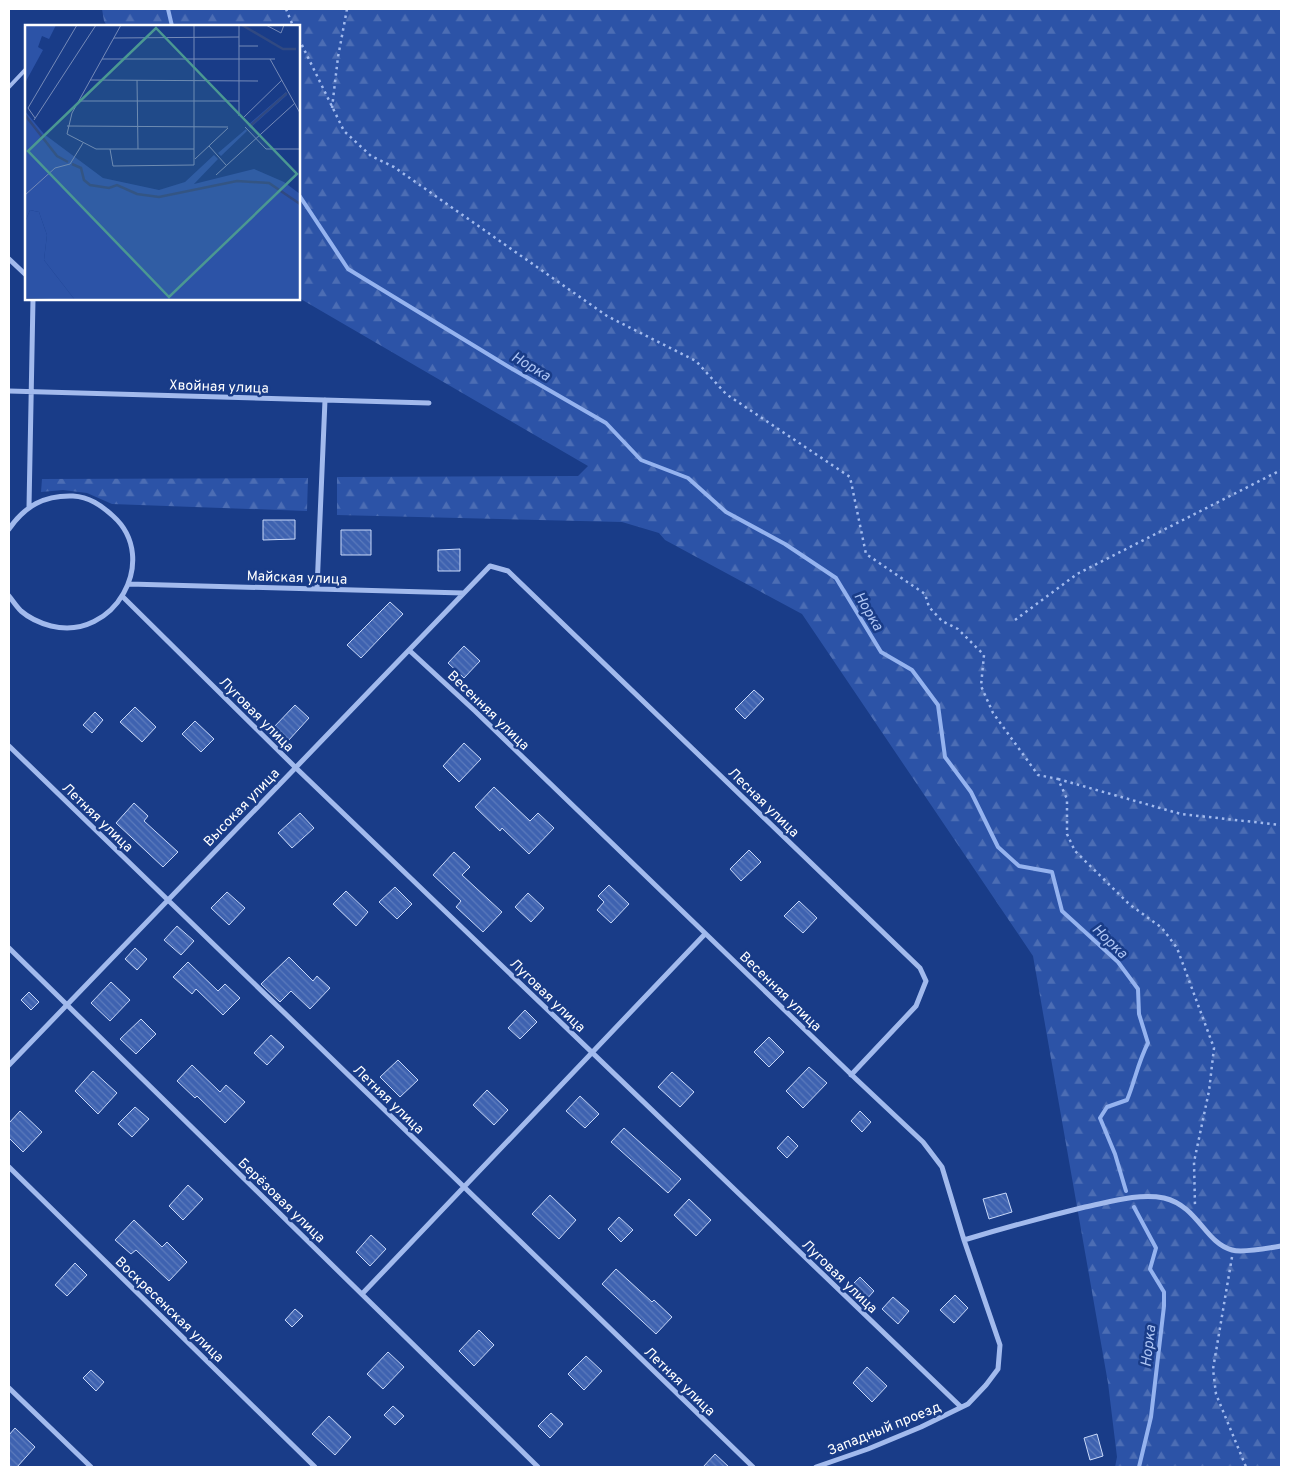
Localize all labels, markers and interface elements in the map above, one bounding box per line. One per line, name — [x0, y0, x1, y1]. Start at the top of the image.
inset map — [25, 25, 300, 300]
water label: Норка — [507, 348, 553, 386]
street label: Хвойная улица — [169, 377, 269, 398]
street label: Майская улица — [246, 568, 347, 589]
water label: Норка — [849, 589, 887, 635]
street label: Весенняя улица — [443, 668, 533, 755]
street label: Луговая улица — [215, 674, 297, 756]
street label: Высокая улица — [201, 765, 284, 851]
street label: Лесная улица — [724, 765, 802, 841]
street label: Летняя улица — [58, 780, 136, 856]
water label: Норка — [1087, 921, 1131, 964]
street label: Весенняя улица — [735, 949, 825, 1036]
street label: Луговая улица — [505, 956, 588, 1037]
street label: Летняя улица — [349, 1062, 427, 1138]
street label: Берёзовая улица — [234, 1155, 328, 1247]
street label: Луговая улица — [797, 1237, 880, 1318]
street label: Воскресенская улица — [111, 1254, 227, 1367]
water label: Норка — [1137, 1324, 1162, 1368]
street label: Летняя улица — [640, 1344, 718, 1420]
street label: Западный проезд — [825, 1399, 944, 1460]

